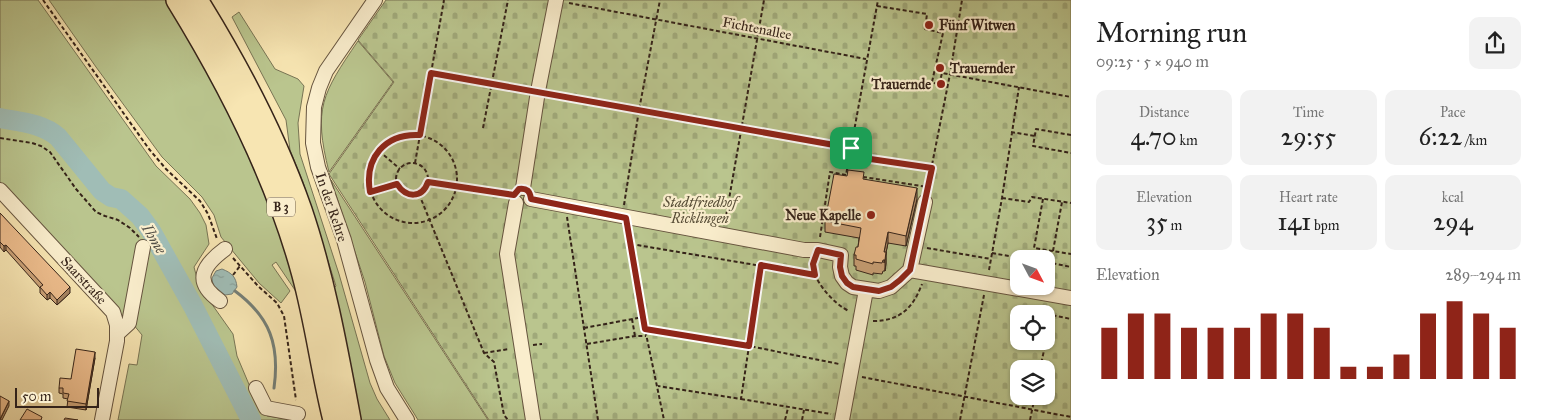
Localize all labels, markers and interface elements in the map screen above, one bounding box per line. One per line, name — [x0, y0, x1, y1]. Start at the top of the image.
street label: Fichtenallee — [721, 13, 793, 44]
text: Morning run — [1096, 15, 1247, 50]
place label: Fünf Witwen — [939, 17, 1016, 34]
button: share — [1469, 17, 1521, 69]
marker: Fünf Witwen — [923, 19, 935, 31]
text: 09:25 · 5 × 940 m — [1096, 52, 1209, 71]
place label: Trauernder — [949, 60, 1015, 77]
marker: Trauernder — [934, 62, 946, 74]
place label: Trauernde — [871, 76, 931, 93]
marker: Trauernde — [935, 78, 947, 90]
text: Distance — [1139, 104, 1189, 121]
text: Time — [1293, 104, 1324, 121]
text: Pace — [1440, 104, 1466, 121]
text: 4.70 — [1130, 121, 1177, 152]
text: 29:55 — [1281, 121, 1336, 152]
text: 6:22 — [1418, 121, 1462, 152]
pin — [830, 127, 872, 169]
text: km — [1177, 132, 1198, 149]
text: /km — [1462, 132, 1487, 149]
icon: arrive — [837, 134, 865, 162]
street label: In der Rehre — [312, 170, 351, 244]
text: Elevation — [1136, 189, 1192, 206]
text: Heart rate — [1279, 189, 1338, 206]
text: kcal — [1442, 189, 1464, 206]
park label: Stadtfriedhof Ricklingen — [662, 194, 741, 227]
road number: B 3 — [267, 198, 295, 216]
text: 35 — [1146, 206, 1168, 237]
text: 141 — [1277, 206, 1311, 237]
text: 294 — [1433, 206, 1473, 237]
place label: Neue Kapelle — [785, 207, 861, 225]
marker: Neue Kapelle — [865, 209, 877, 221]
text: m — [1168, 217, 1182, 234]
text: bpm — [1311, 217, 1340, 234]
water label: Ihme — [138, 220, 170, 257]
north arrow — [1010, 250, 1055, 295]
map controls — [1010, 250, 1055, 405]
street label: Saarstraße — [57, 253, 110, 308]
text: Elevation — [1096, 265, 1160, 284]
text: 289–294 m — [1445, 265, 1521, 284]
button: locate — [1010, 305, 1055, 350]
button: layers — [1010, 360, 1055, 405]
scale bar — [15, 385, 99, 408]
text: 50 m — [22, 388, 51, 405]

